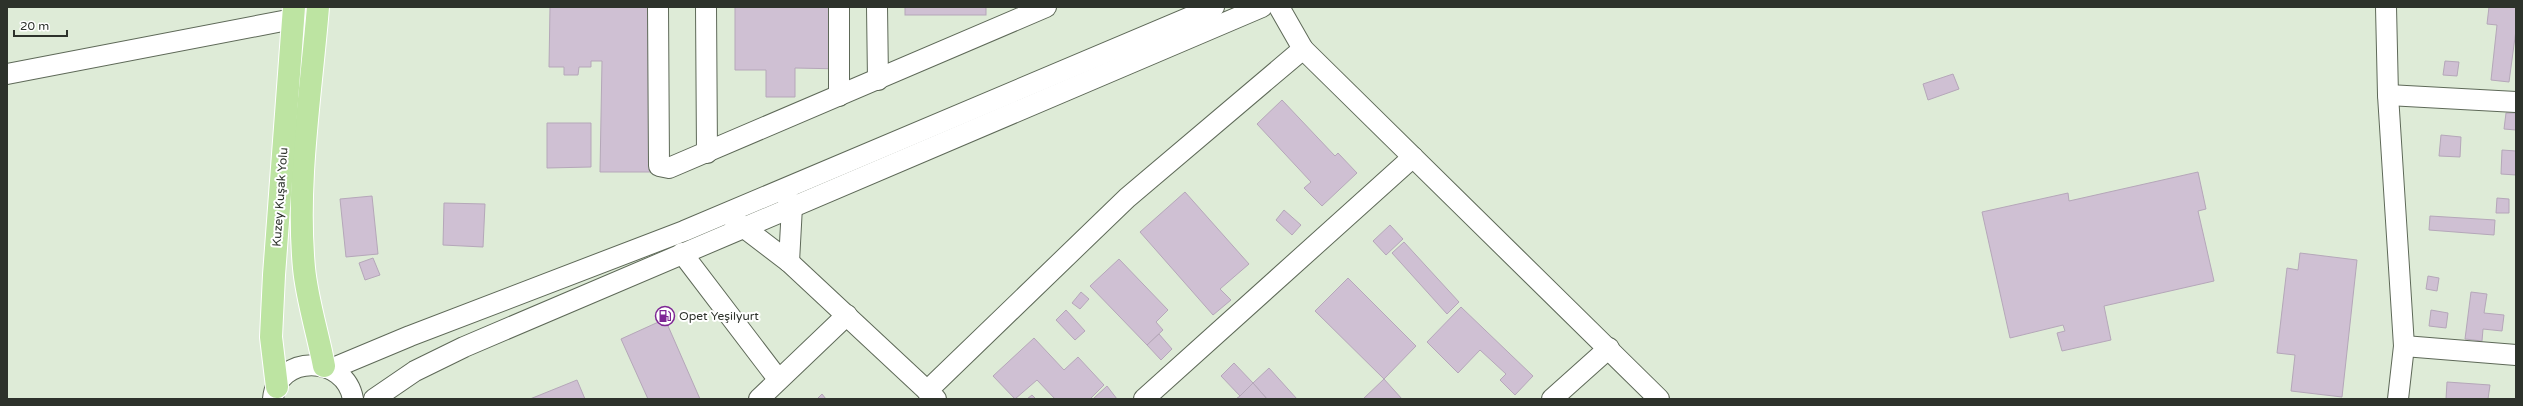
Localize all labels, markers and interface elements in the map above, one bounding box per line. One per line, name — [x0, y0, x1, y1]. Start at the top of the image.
scale bar — [14, 12, 67, 38]
text: 20 m — [20, 19, 49, 33]
street label: Kuzey Kuşak Yolu — [270, 147, 290, 247]
fuel station icon: Opet Yeşilyurt — [654, 305, 676, 327]
place label: Opet Yeşilyurt — [679, 309, 759, 323]

